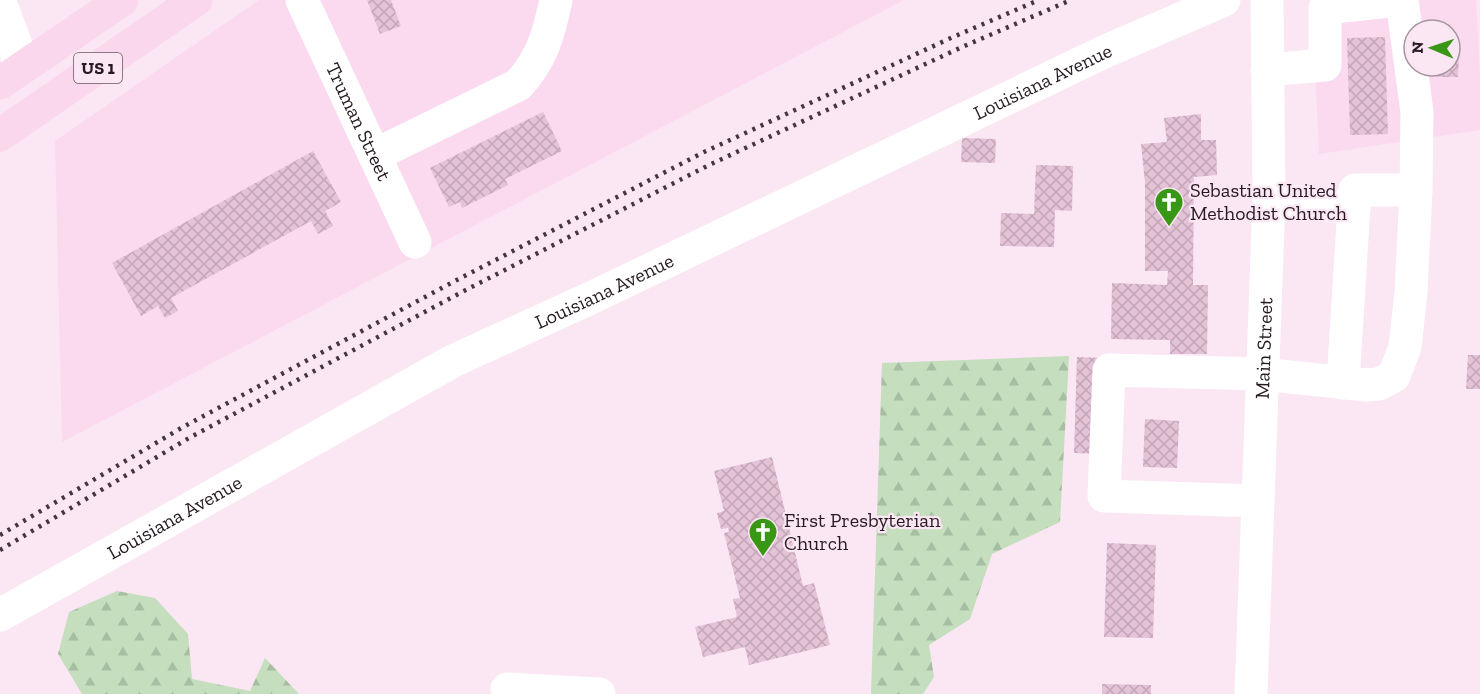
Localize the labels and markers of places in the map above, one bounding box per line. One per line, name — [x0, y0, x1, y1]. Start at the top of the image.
place label: Sebastian United Methodist Church — [1190, 178, 1348, 225]
church icon: Sebastian United Methodist Church — [1153, 186, 1185, 228]
place label: First Presbyterian Church — [784, 508, 941, 555]
church icon: First Presbyterian Church — [747, 516, 779, 558]

